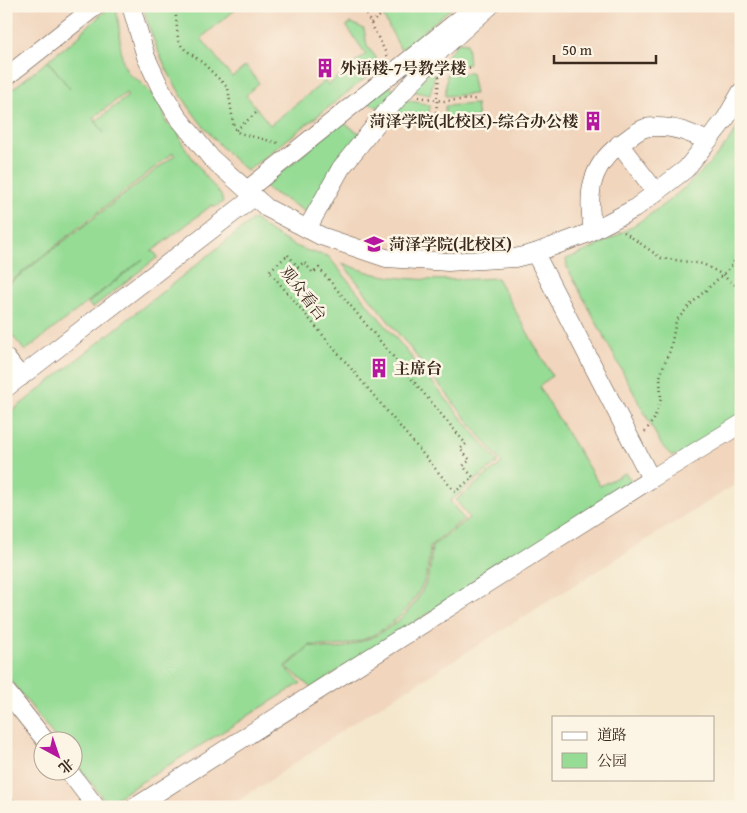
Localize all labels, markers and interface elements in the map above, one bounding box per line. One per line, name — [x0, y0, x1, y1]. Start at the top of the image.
scale bar — [554, 32, 657, 64]
text: 50 m — [562, 39, 593, 60]
place label: 外语楼-7号教学楼 — [340, 56, 466, 80]
building icon: 外语楼-7号教学楼 — [314, 57, 336, 79]
place label: 菏泽学院(北校区)-综合办公楼 — [369, 109, 578, 133]
building icon: 菏泽学院(北校区)-综合办公楼 — [582, 110, 604, 132]
place label: 菏泽学院(北校区) — [389, 232, 512, 256]
school or university icon: 菏泽学院(北校区) — [363, 233, 385, 255]
street label: 观众看台 — [275, 260, 333, 326]
place label: 主席台 — [394, 356, 442, 380]
building icon: 主席台 — [368, 357, 390, 379]
legend — [552, 716, 714, 780]
text: 道路 — [597, 724, 627, 745]
north arrow — [32, 730, 82, 780]
text: 公园 — [597, 750, 627, 771]
text: 北 — [55, 754, 78, 778]

